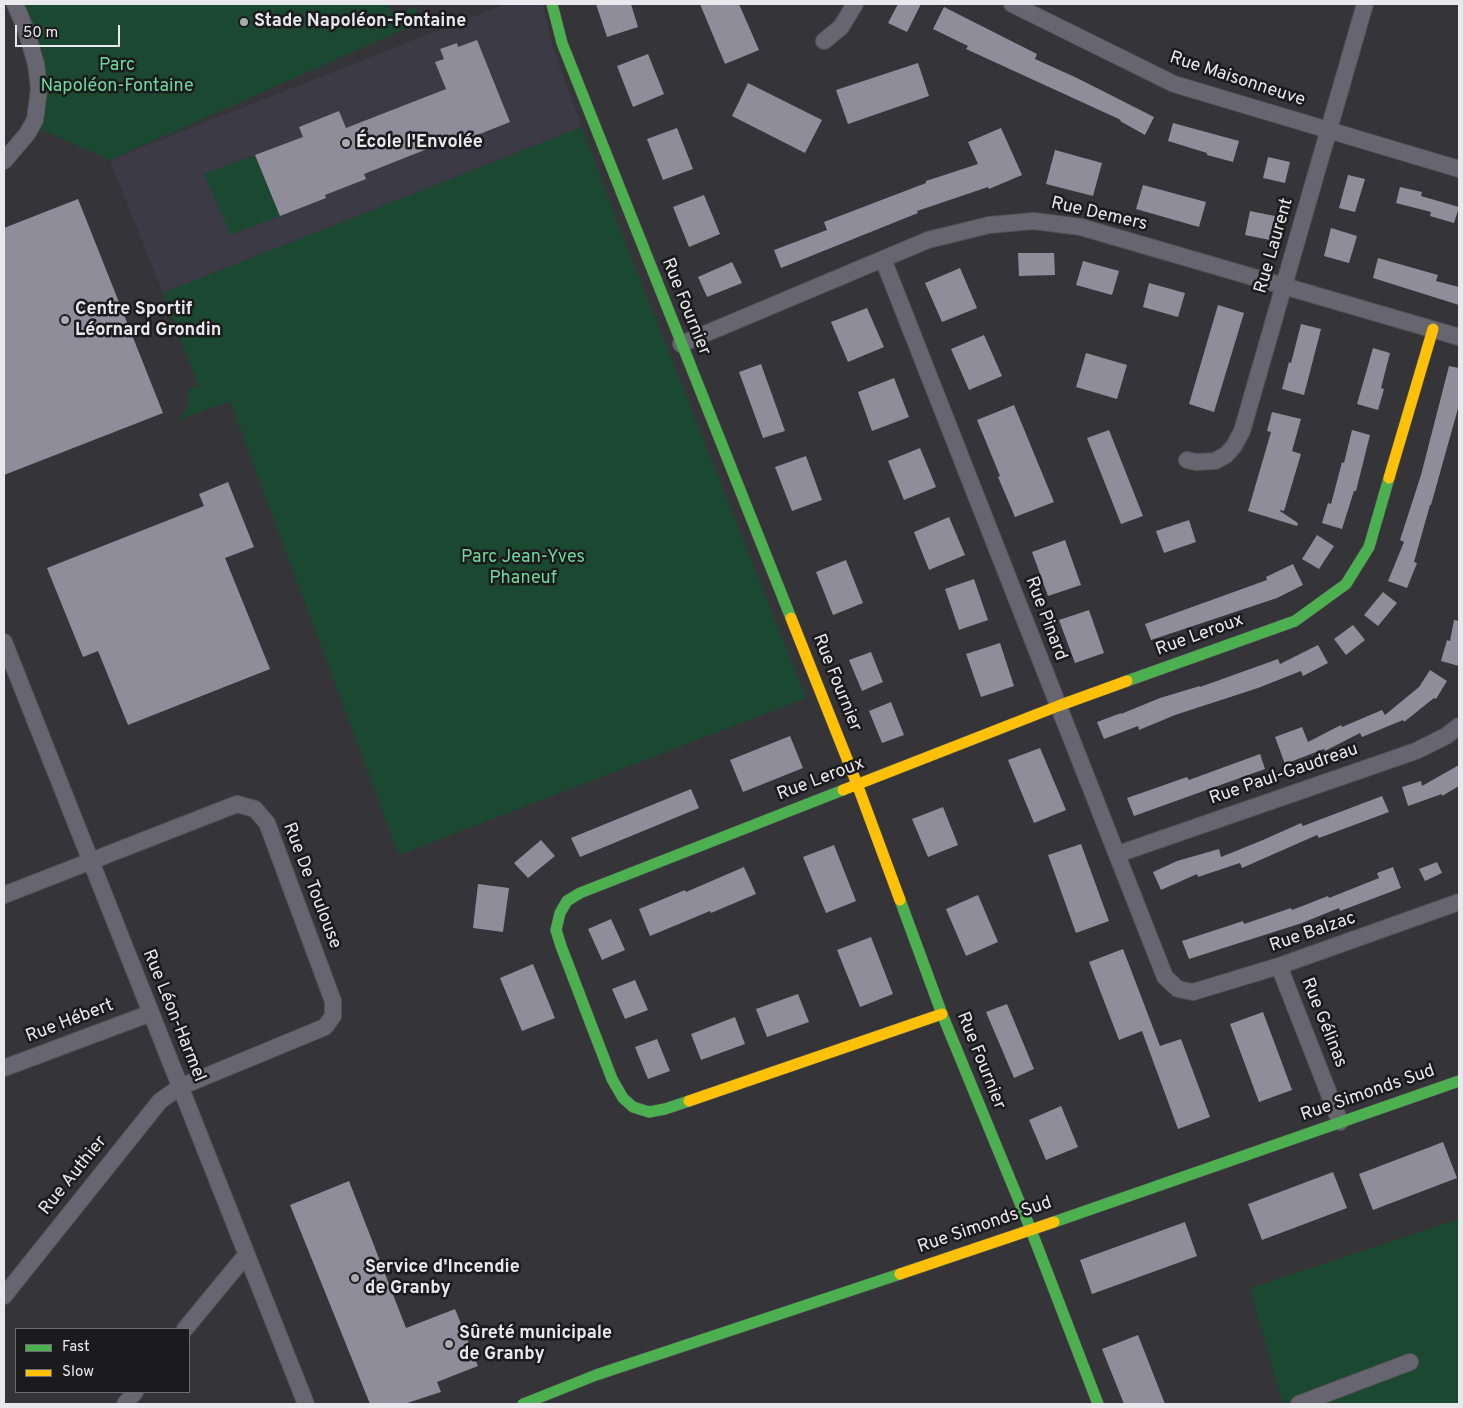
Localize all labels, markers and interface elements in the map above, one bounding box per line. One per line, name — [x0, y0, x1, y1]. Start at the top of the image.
place label: Stade Napoléon-Fontaine — [254, 11, 466, 33]
scale bar — [18, 15, 122, 47]
marker: Stade Napoléon-Fontaine — [238, 16, 250, 28]
text: 50 m — [23, 24, 58, 43]
street label: Rue Maisonneuve — [1166, 48, 1308, 112]
park label: Parc Napoléon-Fontaine — [40, 55, 194, 98]
place label: École l'Envolée — [356, 132, 483, 154]
marker: École l'Envolée — [340, 137, 352, 149]
street label: Rue Demers — [1049, 193, 1149, 237]
street label: Rue Laurent — [1251, 196, 1299, 296]
street label: Rue Fournier — [656, 255, 714, 359]
place label: Centre Sportif Léornard Grondin — [75, 299, 221, 342]
marker: Centre Sportif Léornard Grondin — [59, 314, 71, 326]
park label: Parc Jean-Yves Phaneuf — [461, 547, 585, 590]
street label: Rue Pinard — [1019, 574, 1071, 664]
street label: Rue Leroux — [1153, 610, 1247, 662]
street label: Rue Fournier — [807, 631, 865, 735]
street label: Rue Paul-Gaudreau — [1207, 739, 1361, 811]
street label: Rue Leroux — [774, 753, 868, 807]
street label: Rue De Toulouse — [277, 820, 345, 952]
street label: Rue Balzac — [1267, 908, 1359, 958]
street label: Rue Léon-Harmel — [137, 947, 209, 1085]
street label: Rue Gélinas — [1295, 975, 1351, 1071]
street label: Rue Hébert — [23, 995, 117, 1049]
street label: Rue Fournier — [951, 1009, 1009, 1113]
street label: Rue Simonds Sud — [1298, 1061, 1438, 1127]
street label: Rue Authier — [35, 1132, 113, 1220]
street label: Rue Simonds Sud — [915, 1193, 1055, 1259]
place label: Service d'Incendie de Granby — [365, 1257, 520, 1300]
marker: Service d'Incendie de Granby — [349, 1272, 361, 1284]
place label: Sûreté municipale de Granby — [459, 1323, 612, 1366]
legend — [15, 1328, 190, 1393]
text: Fast — [62, 1338, 90, 1357]
marker: Sûreté municipale de Granby — [443, 1338, 455, 1350]
text: Slow — [62, 1363, 94, 1382]

